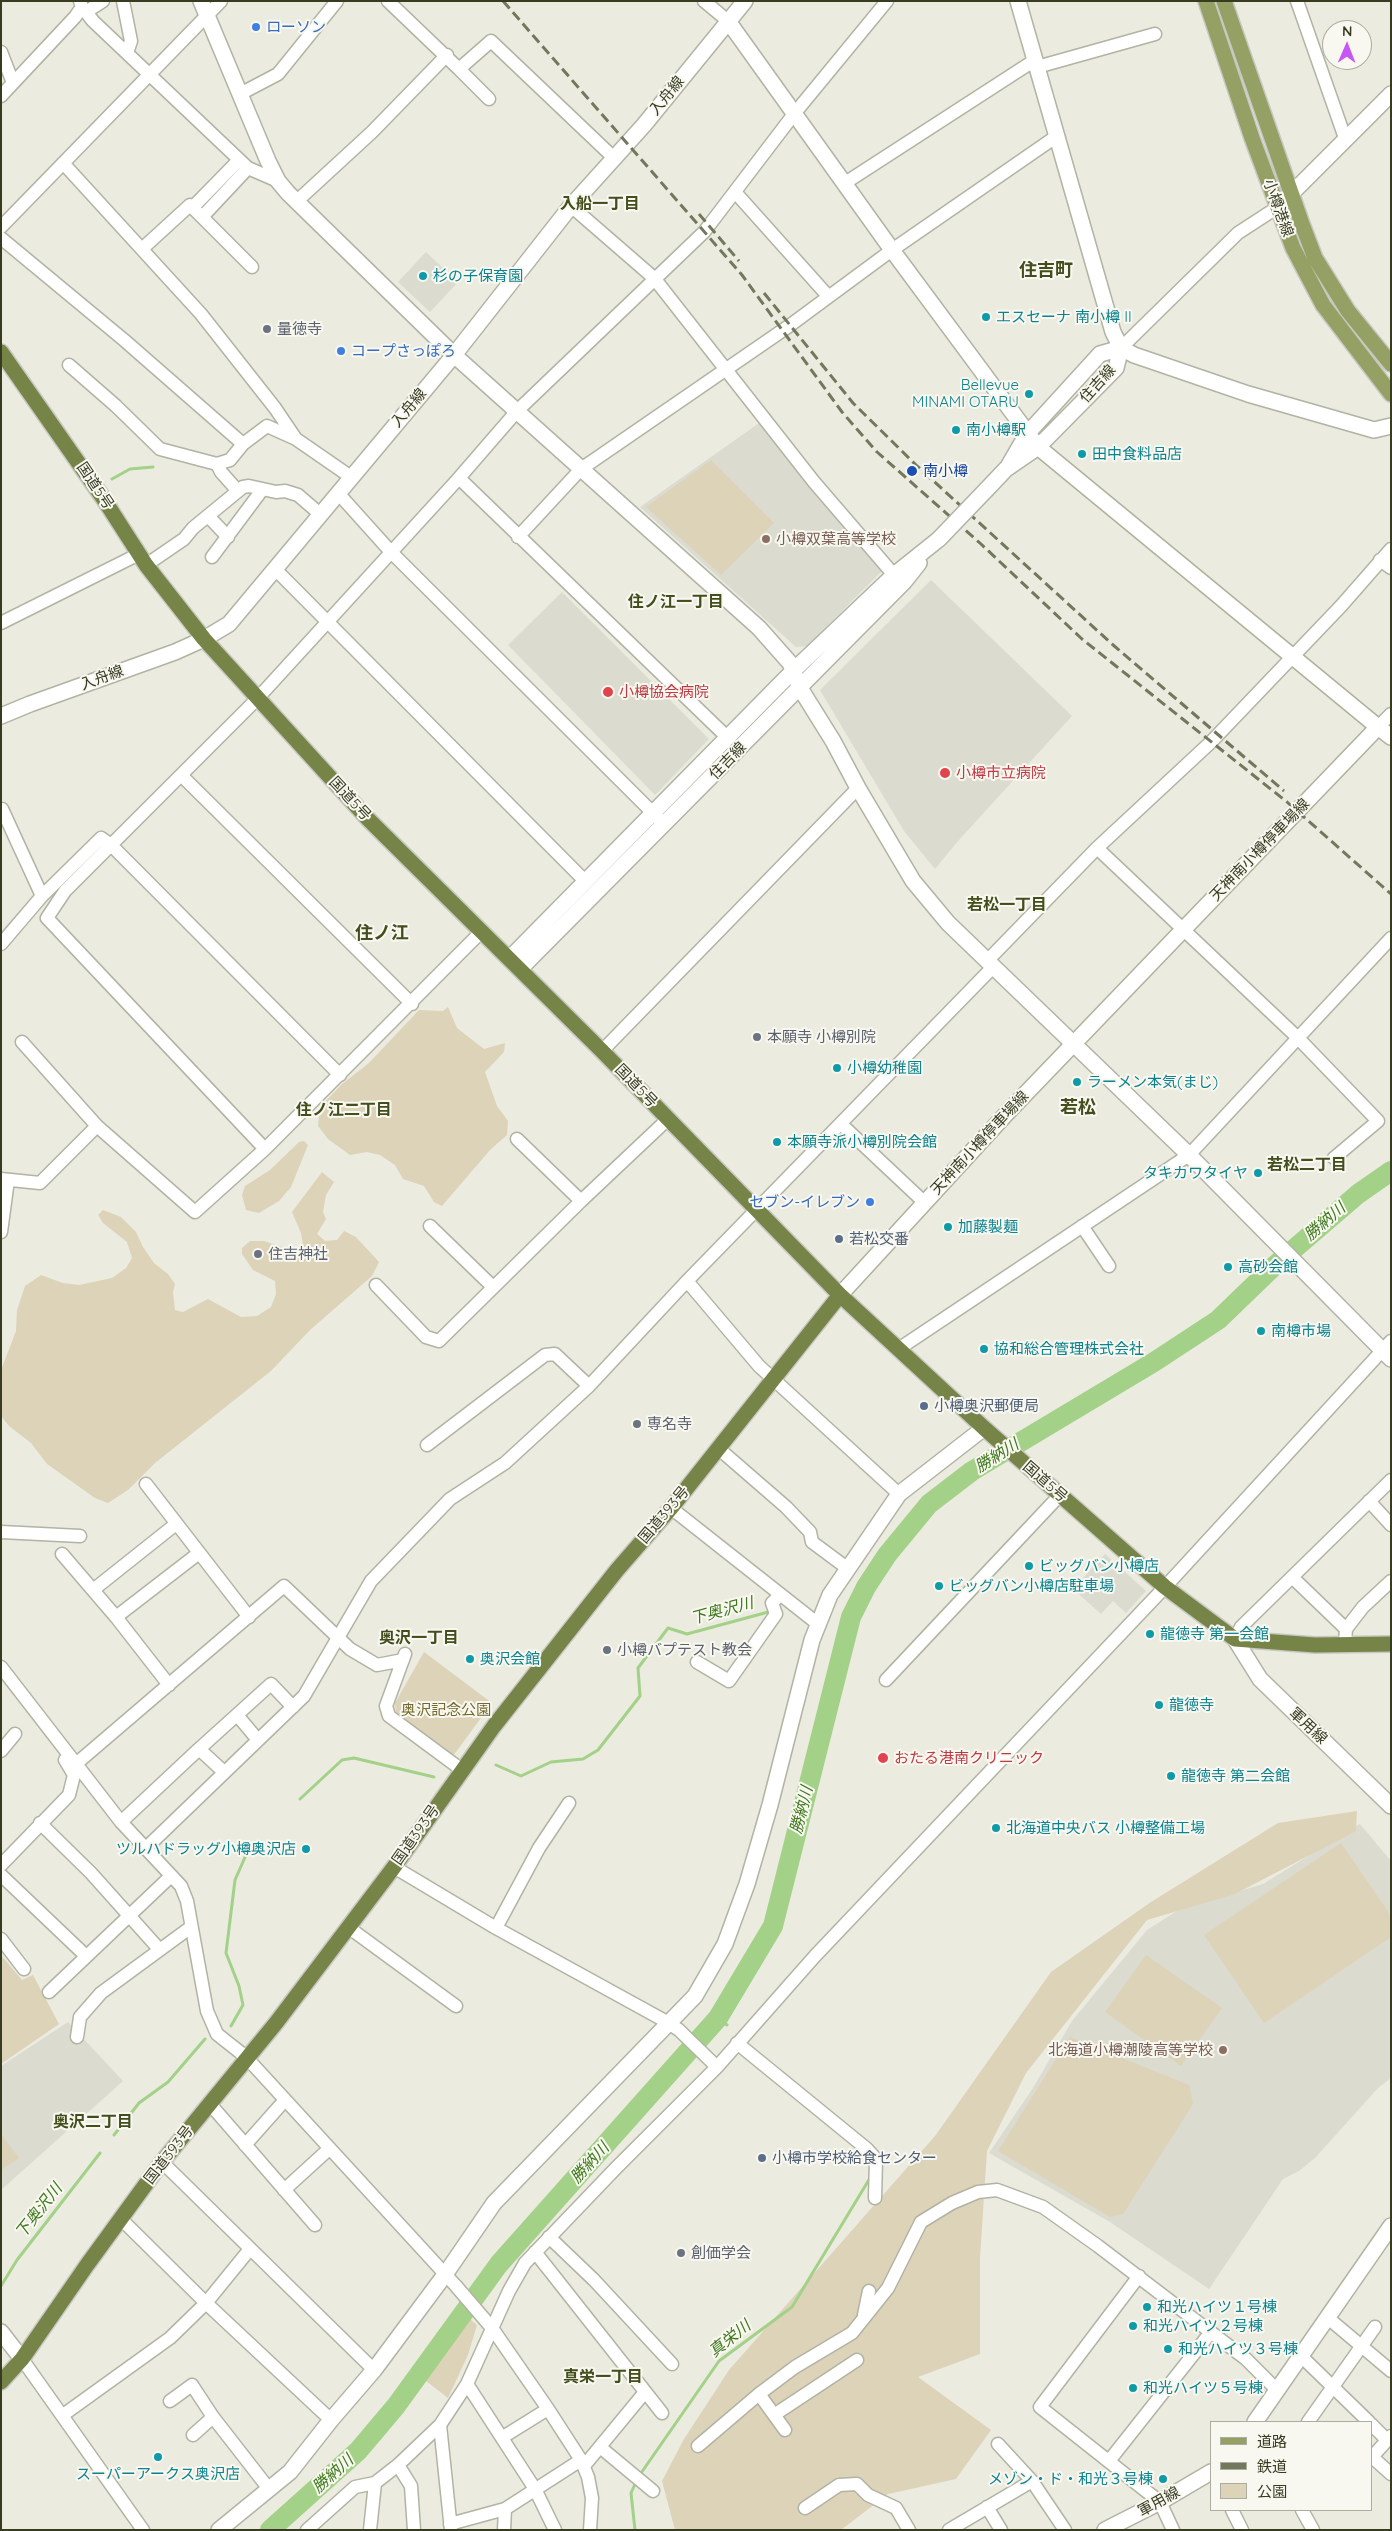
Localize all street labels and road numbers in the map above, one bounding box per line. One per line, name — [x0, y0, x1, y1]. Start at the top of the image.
street label: 入舟線 — [646, 73, 688, 119]
street label: 小樽港線 — [1259, 177, 1297, 239]
street label: 住吉線 — [1076, 361, 1120, 407]
street label: 入舟線 — [388, 385, 430, 431]
street label: 国道5号 — [73, 459, 117, 513]
street label: 入舟線 — [78, 662, 126, 694]
street label: 住吉線 — [706, 739, 750, 783]
street label: 国道5号 — [325, 773, 375, 825]
street label: 天神南小樽停車場線 — [1207, 795, 1313, 905]
street label: 国道5号 — [611, 1061, 661, 1111]
street label: 天神南小樽停車場線 — [927, 1087, 1033, 1199]
street label: 国道5号 — [1019, 1458, 1071, 1506]
street label: 国道393号 — [635, 1483, 693, 1547]
street label: 軍用線 — [1285, 1704, 1331, 1748]
street label: 国道393号 — [389, 1802, 443, 1868]
street label: 国道393号 — [141, 2122, 197, 2188]
street label: 軍用線 — [1135, 2483, 1183, 2521]

